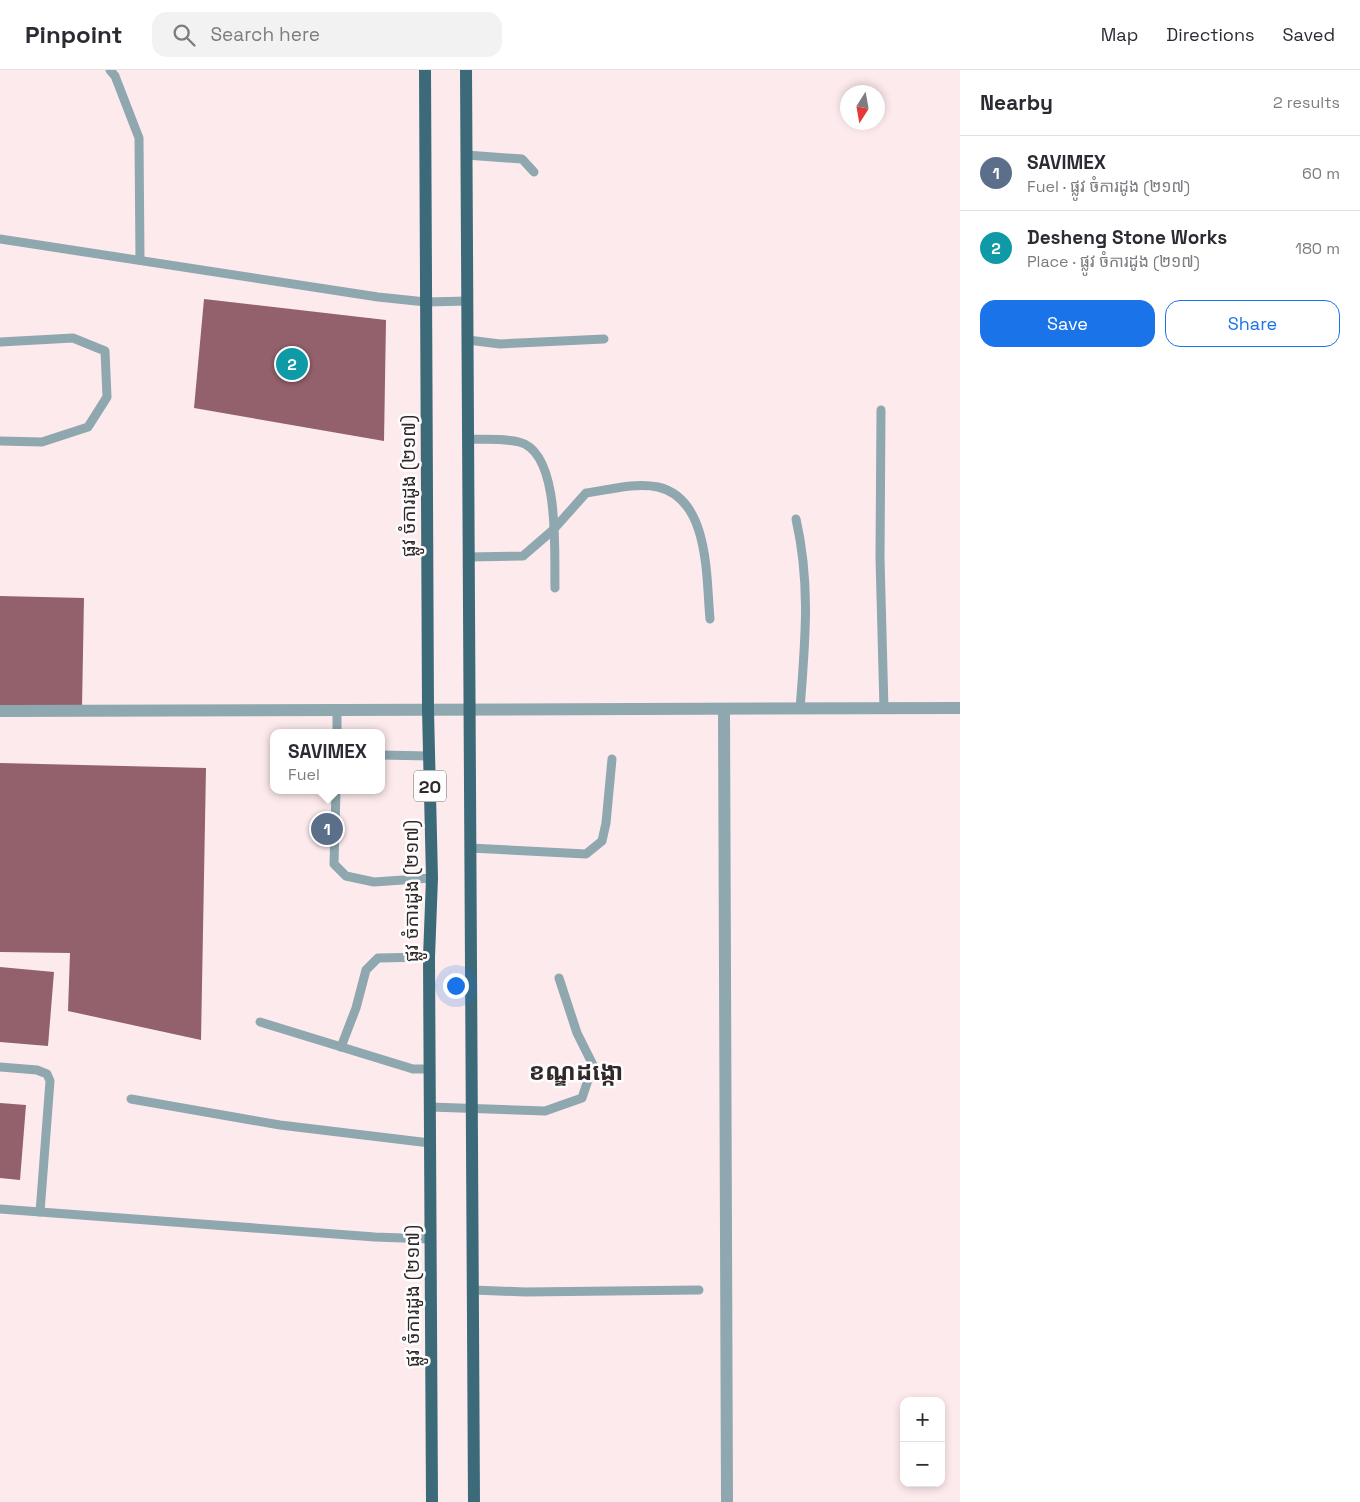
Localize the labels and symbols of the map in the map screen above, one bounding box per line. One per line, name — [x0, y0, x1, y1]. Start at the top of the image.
north arrow — [840, 85, 885, 130]
pin: 2 — [276, 345, 308, 383]
street label: ផ្លូវ ចំការដូង (២១៧) — [396, 415, 425, 557]
road number: 20 — [414, 770, 446, 801]
pin: 1 — [311, 810, 343, 848]
street label: ផ្លូវ ចំការដូង (២១៧) — [399, 820, 428, 962]
your location — [443, 973, 469, 999]
district label: ខណ្ឌដង្កោ — [529, 1056, 623, 1087]
street label: ផ្លូវ ចំការដូង (២១៧) — [400, 1225, 429, 1367]

